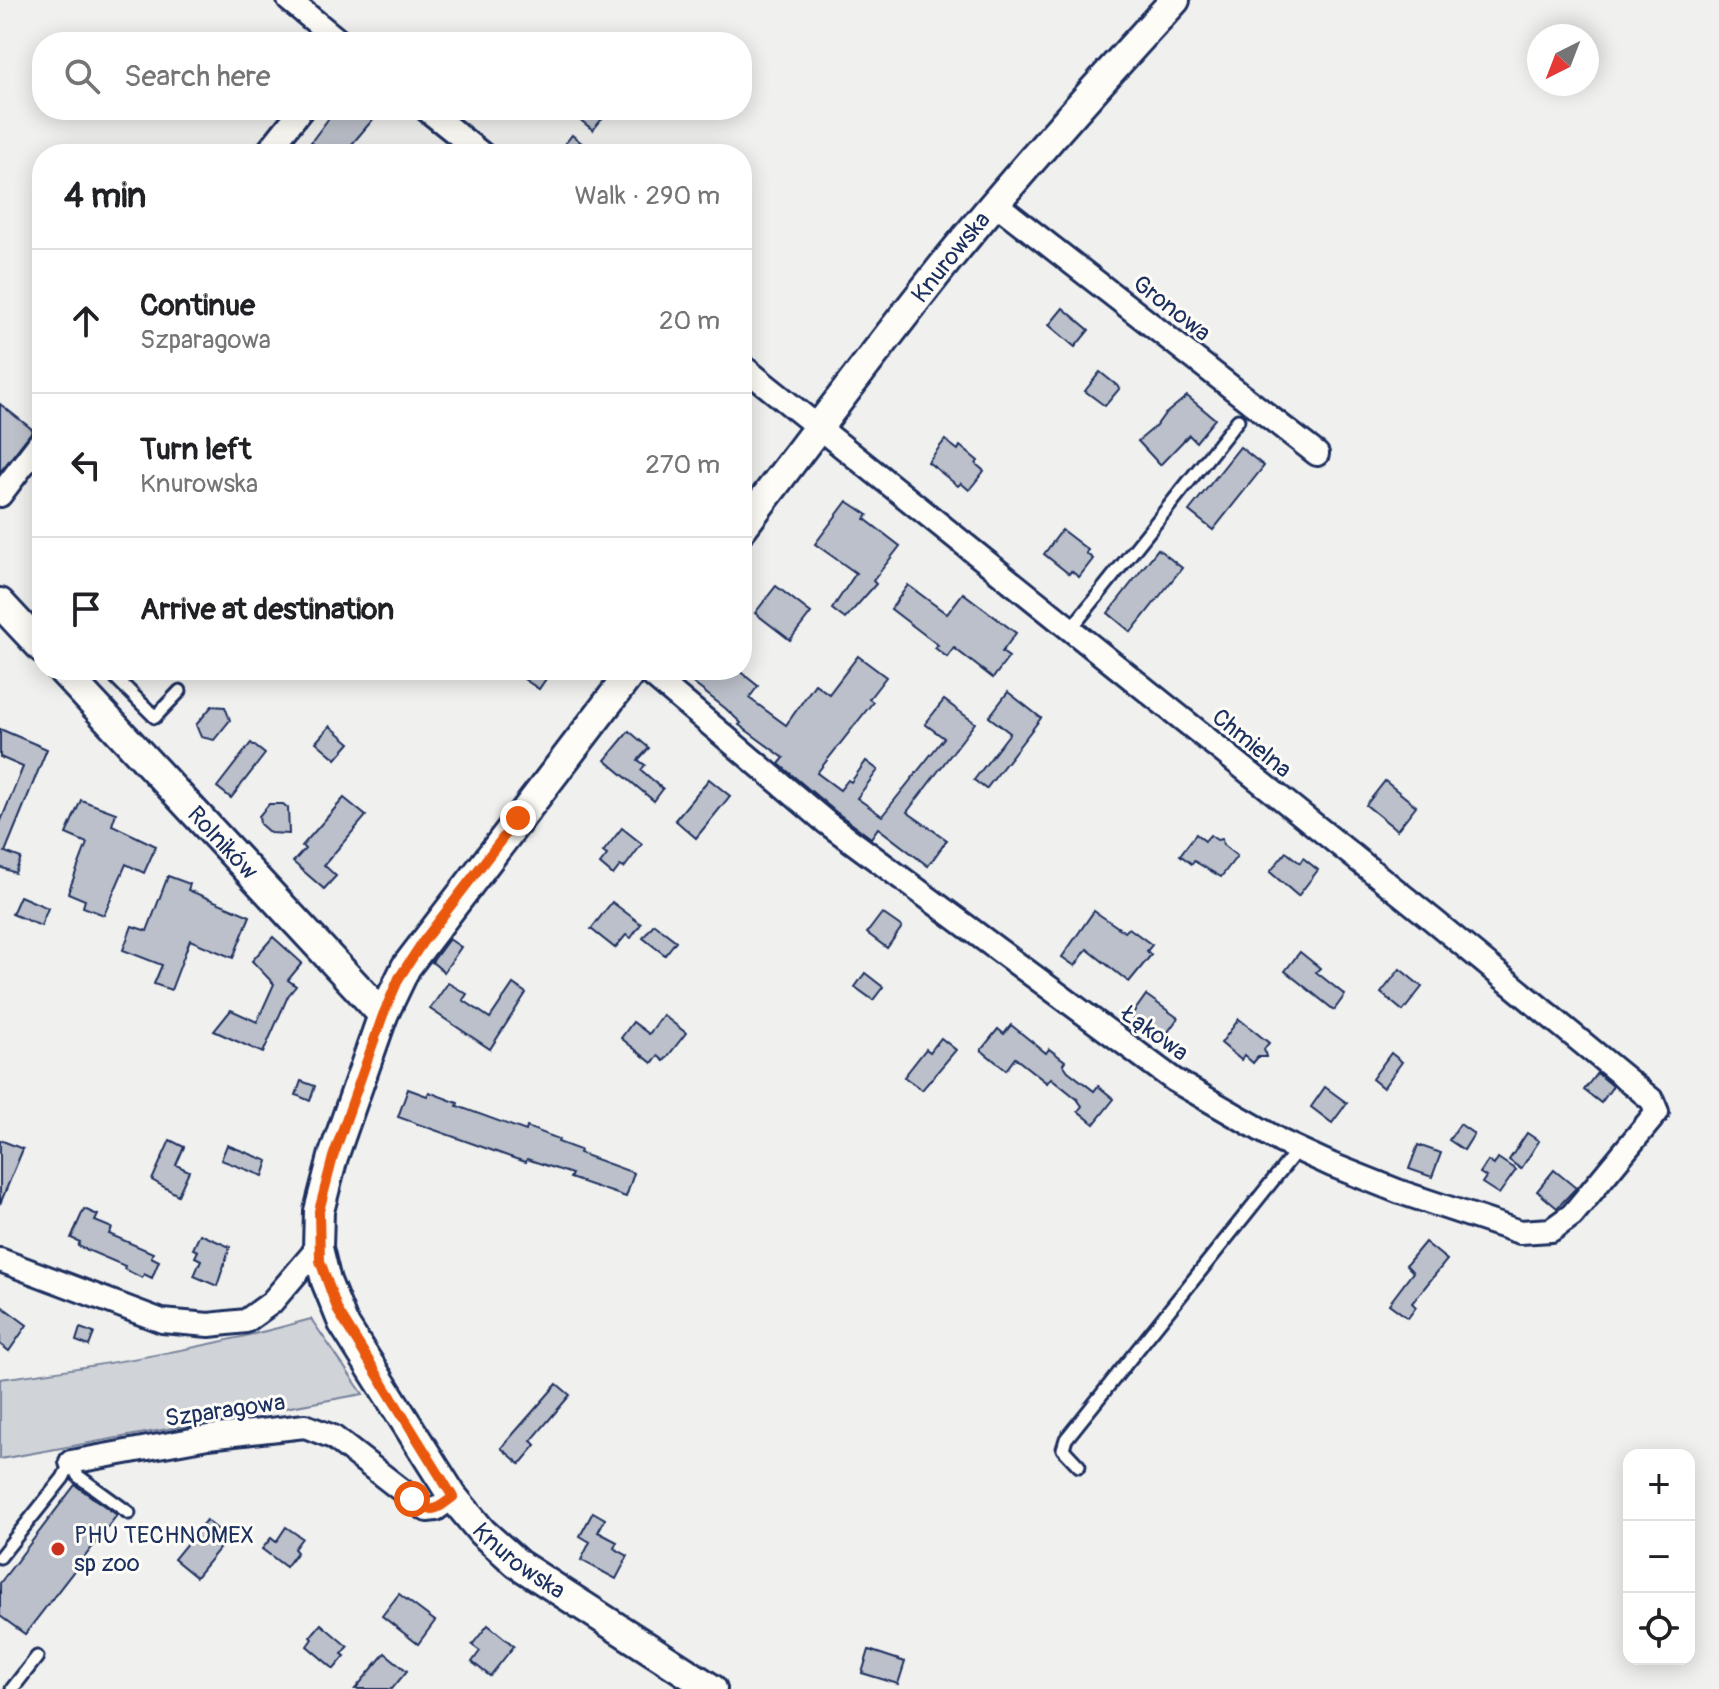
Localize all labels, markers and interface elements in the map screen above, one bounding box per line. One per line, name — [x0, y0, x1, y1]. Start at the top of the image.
north arrow — [1527, 24, 1599, 96]
search box — [32, 32, 752, 120]
icon: search — [60, 54, 104, 98]
text: Search here — [124, 58, 271, 95]
text: 4 min — [64, 175, 146, 218]
text: Walk · 290 m — [575, 180, 720, 212]
street label: Knurowska — [905, 206, 997, 309]
street label: Gronowa — [1127, 269, 1216, 348]
text: Continue — [140, 287, 255, 324]
icon: ahead — [64, 299, 108, 343]
text: 20 m — [659, 305, 720, 337]
text: Szparagowa — [140, 324, 271, 356]
text: Turn left — [140, 431, 251, 468]
icon: left — [64, 443, 108, 487]
text: 270 m — [645, 449, 720, 481]
text: Knurowska — [140, 468, 258, 500]
icon: arrive — [64, 587, 108, 631]
text: Arrive at destination — [140, 591, 394, 628]
street label: Chmielna — [1206, 703, 1297, 784]
street label: Rolników — [181, 800, 264, 886]
route end — [500, 800, 536, 836]
street label: Łąkowa — [1114, 998, 1194, 1068]
street label: Szparagowa — [163, 1388, 287, 1433]
map controls — [1623, 1449, 1695, 1665]
button: + — [1623, 1449, 1695, 1521]
route start — [394, 1481, 430, 1517]
street label: Knurowska — [466, 1517, 570, 1606]
place label: PHU TECHNOMEX sp zoo — [74, 1521, 254, 1578]
button: − — [1623, 1521, 1695, 1593]
marker: PHU TECHNOMEX sp zoo — [49, 1540, 67, 1558]
button: locate — [1623, 1593, 1695, 1665]

